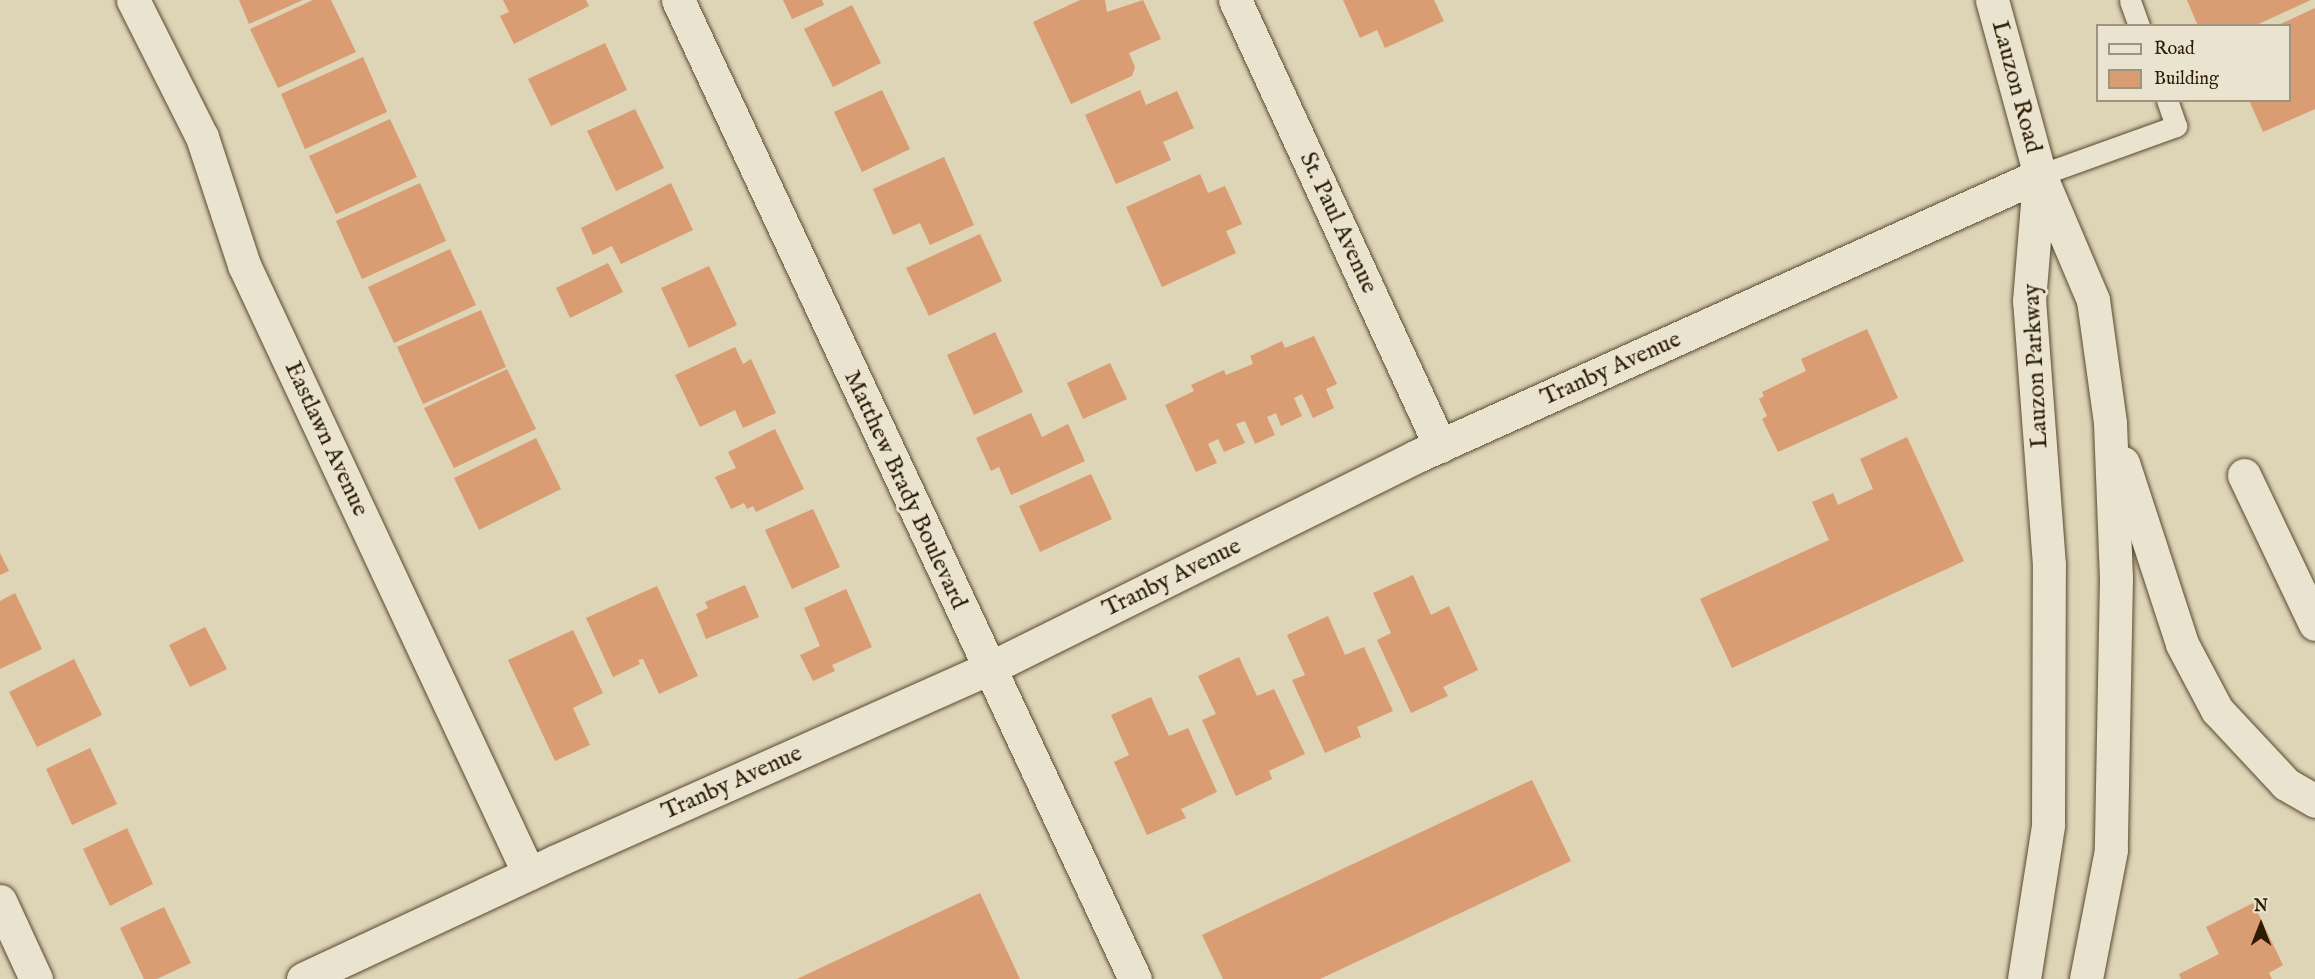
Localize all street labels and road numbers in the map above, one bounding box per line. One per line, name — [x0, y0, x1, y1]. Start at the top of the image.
street label: Lauzon Road — [1984, 18, 2048, 156]
street label: St. Paul Avenue — [1293, 148, 1383, 298]
street label: Lauzon Parkway — [2017, 283, 2055, 449]
street label: Tranby Avenue — [1536, 325, 1686, 413]
street label: Eastlawn Avenue — [278, 357, 374, 521]
street label: Matthew Brady Boulevard — [837, 366, 973, 614]
street label: Tranby Avenue — [1098, 532, 1246, 624]
street label: Tranby Avenue — [657, 739, 807, 827]

